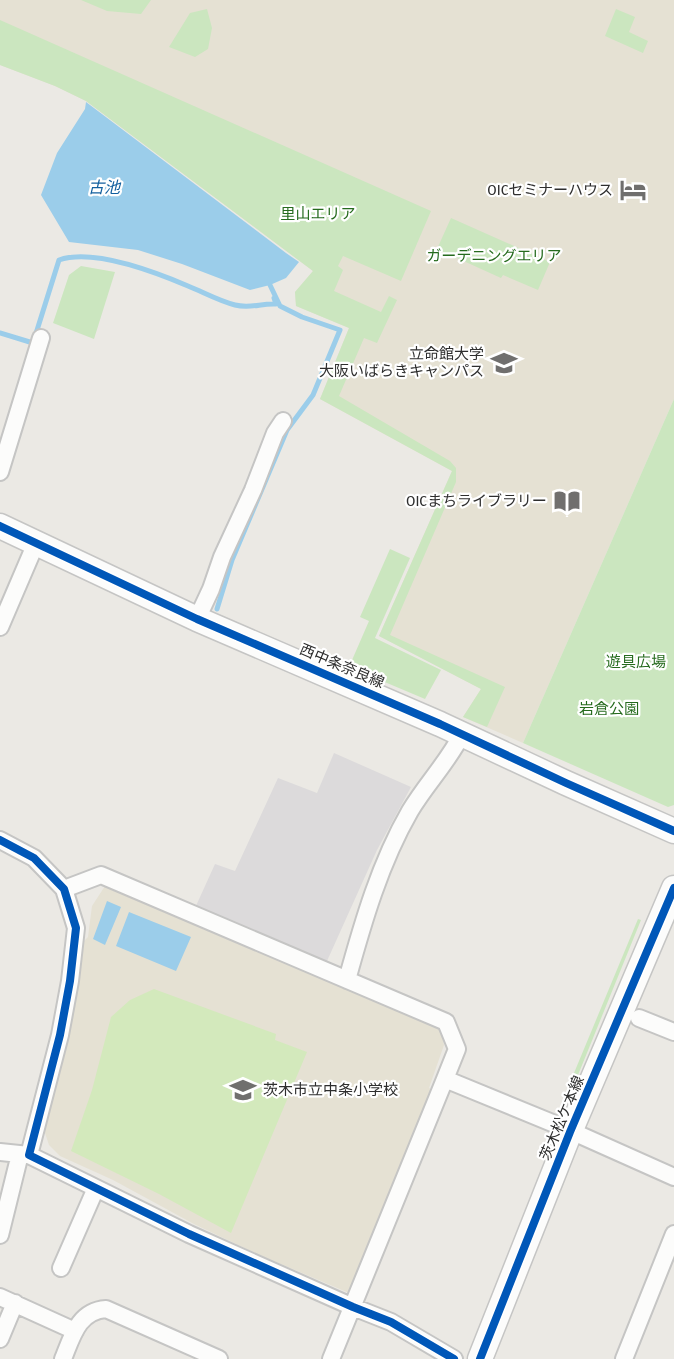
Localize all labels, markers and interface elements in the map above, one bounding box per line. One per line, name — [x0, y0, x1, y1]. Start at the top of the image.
hotel icon: OICセミナーハウス — [618, 175, 648, 205]
water label: 古池 — [88, 178, 122, 197]
place label: OICセミナーハウス — [487, 181, 613, 199]
park label: 里山エリア — [280, 205, 356, 223]
park label: ガーデニングエリア — [426, 247, 562, 265]
place label: 立命館大学 大阪いばらきキャンパス — [319, 345, 484, 380]
school or university icon: 立命館大学 大阪いばらきキャンパス — [489, 348, 519, 378]
library icon: OICまちライブラリー — [552, 486, 582, 516]
place label: OICまちライブラリー — [406, 492, 547, 510]
street label: 西中条奈良線 — [297, 640, 387, 692]
park label: 遊具広場 — [606, 653, 666, 671]
park label: 岩倉公園 — [579, 700, 639, 718]
street label: 茨木松ケ本線 — [536, 1073, 588, 1163]
school or university icon: 茨木市立中条小学校 — [228, 1075, 258, 1105]
place label: 茨木市立中条小学校 — [263, 1081, 398, 1099]

